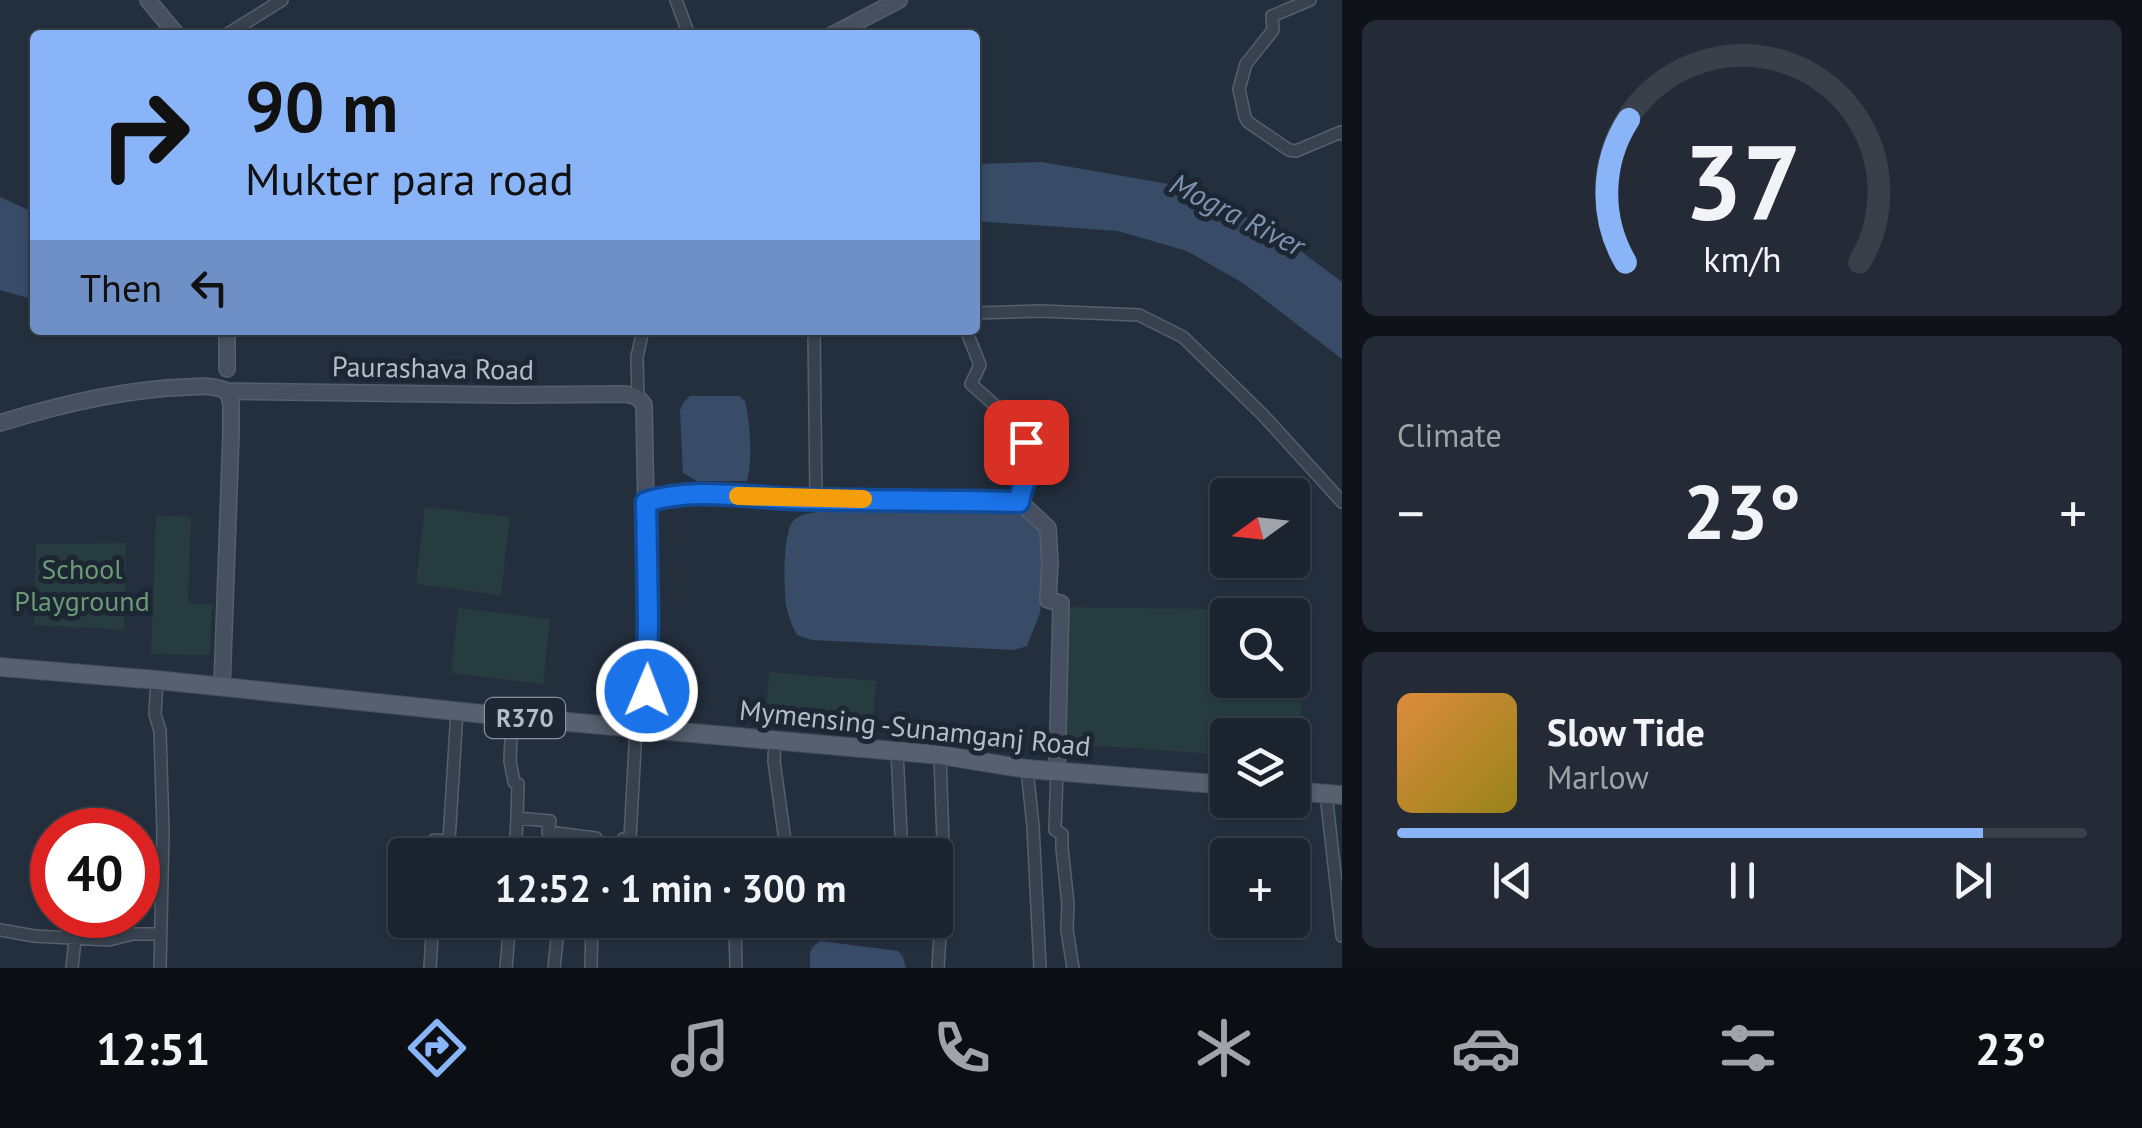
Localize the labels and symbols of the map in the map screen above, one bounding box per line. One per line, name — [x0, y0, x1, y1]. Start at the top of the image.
water label: Mogra River — [1164, 163, 1314, 265]
street label: Paurashava Road — [332, 347, 534, 388]
pin — [984, 400, 1069, 485]
north arrow — [1210, 478, 1310, 578]
park label: School Playground — [14, 550, 150, 619]
position arrow — [595, 639, 699, 743]
street label: Mymensing -Sunamganj Road — [738, 691, 1092, 764]
road number: R370 — [485, 698, 565, 738]
speed limit sign: 40 — [30, 808, 160, 938]

